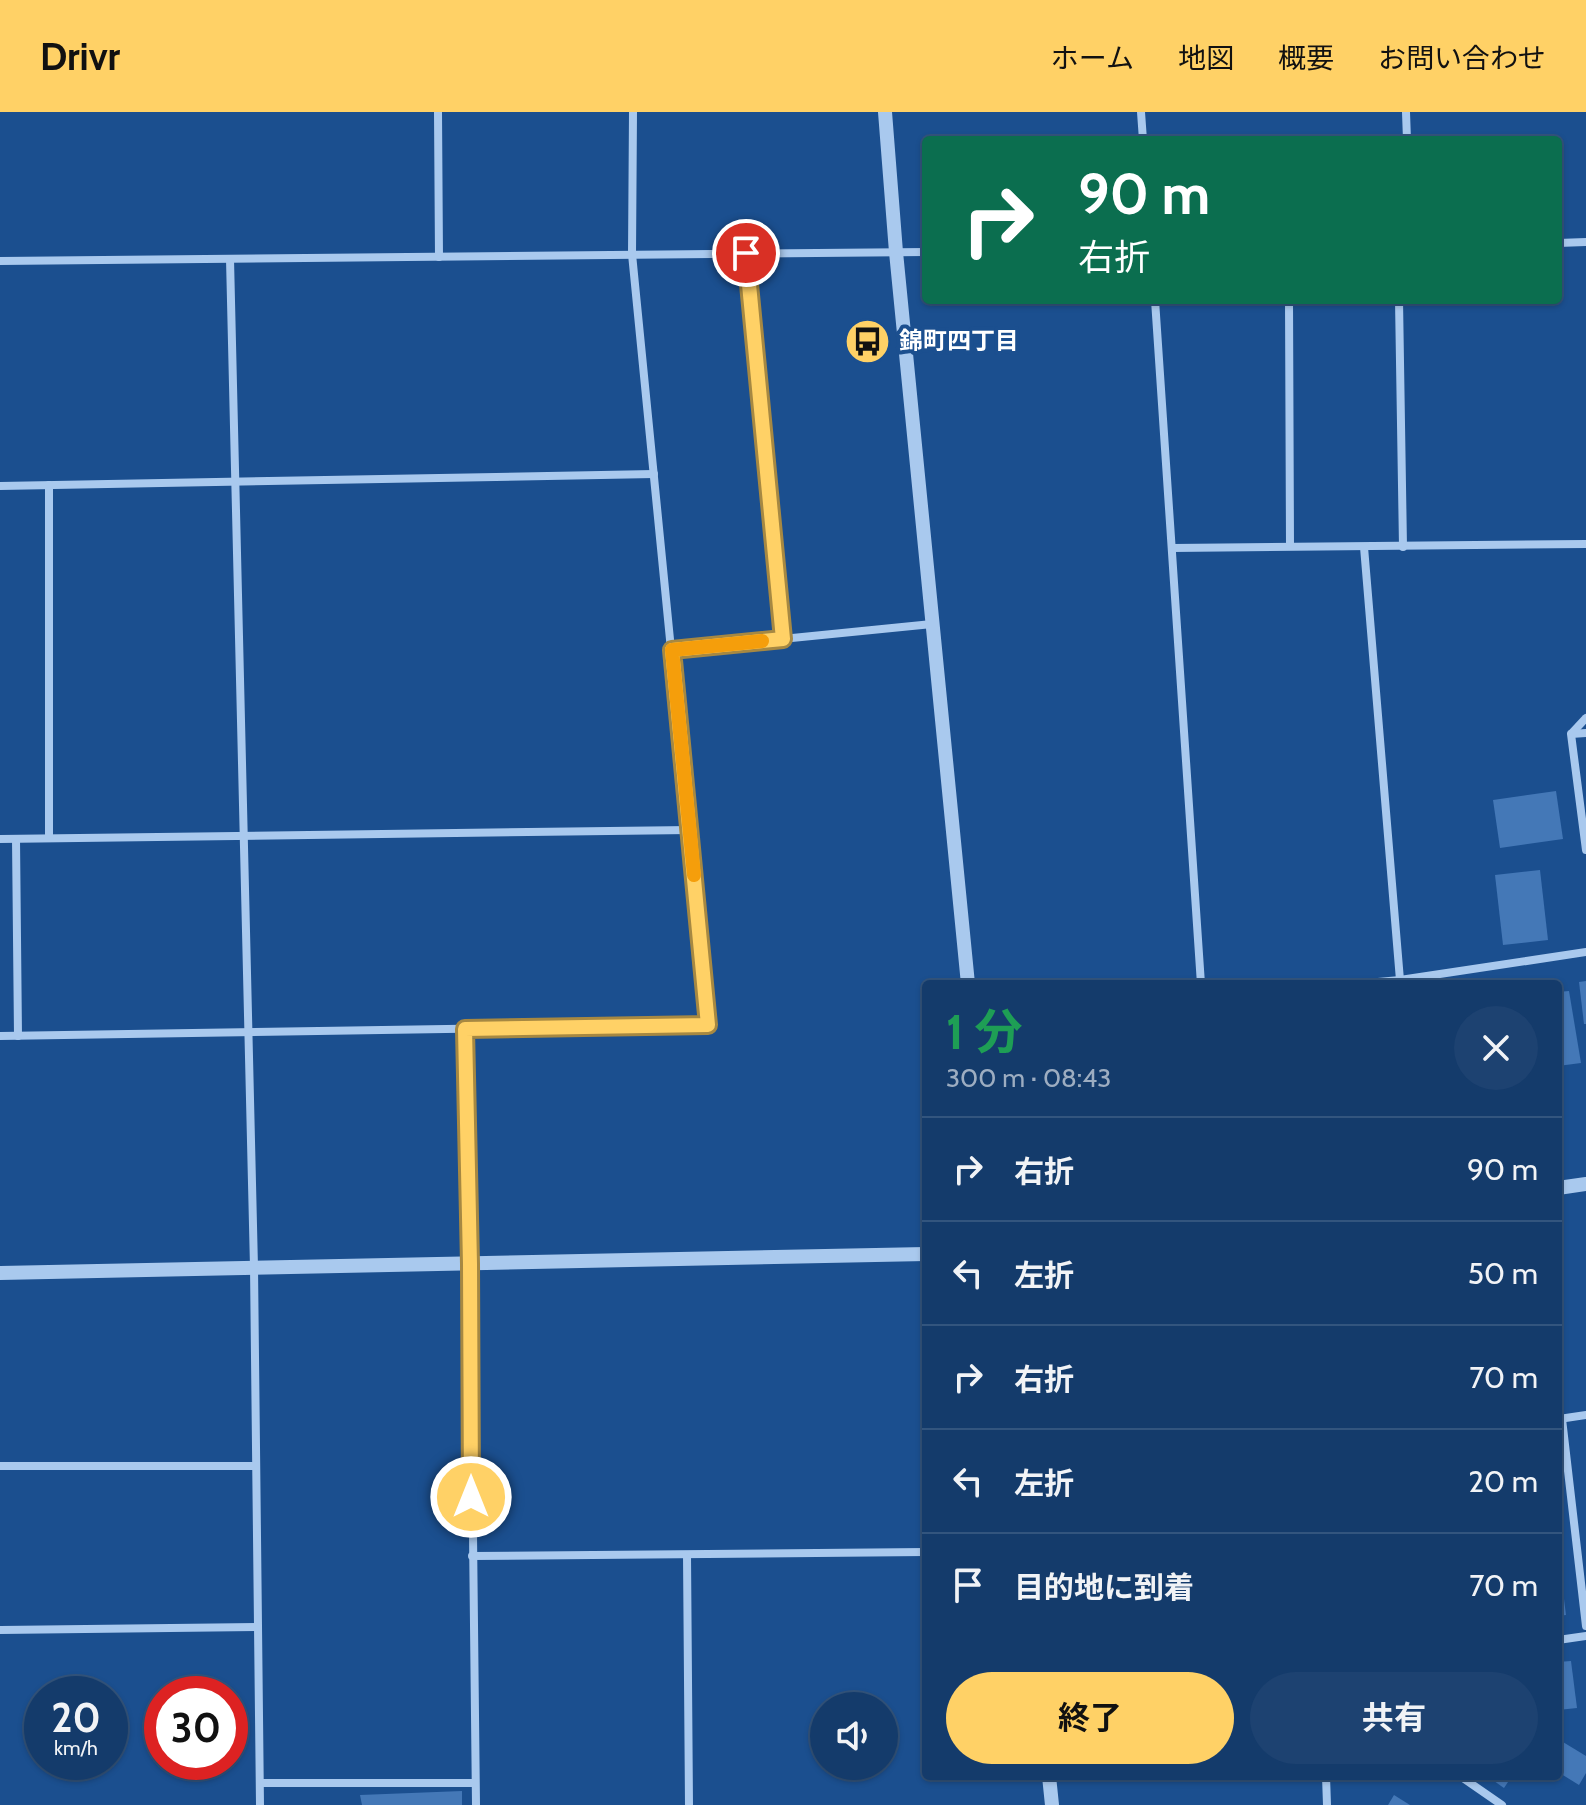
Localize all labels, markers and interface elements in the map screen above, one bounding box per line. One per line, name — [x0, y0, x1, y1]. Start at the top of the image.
text: Drivr — [40, 33, 120, 80]
text: ホーム — [1051, 41, 1134, 75]
text: 地図 — [1178, 41, 1234, 75]
text: 概要 — [1278, 41, 1334, 75]
text: お問い合わせ — [1378, 41, 1546, 75]
text: 90 m — [1078, 160, 1210, 228]
icon: right — [946, 168, 1050, 272]
pin — [712, 219, 780, 287]
icon: arrive — [724, 231, 768, 275]
text: 右折 — [1078, 235, 1150, 279]
bus stop icon: 錦町四丁目 — [844, 317, 892, 365]
place label: 錦町四丁目 — [899, 326, 1019, 355]
text: 1 分 — [946, 1003, 1023, 1061]
button: close — [1454, 1006, 1538, 1090]
text: 300 m · 08:43 — [946, 1062, 1111, 1094]
icon: right — [946, 1147, 990, 1191]
text: 90 m — [1467, 1151, 1538, 1188]
text: 右折 — [1014, 1153, 1074, 1190]
icon: left — [946, 1251, 990, 1295]
text: 50 m — [1468, 1255, 1538, 1292]
text: 左折 — [1014, 1257, 1074, 1294]
icon: right — [946, 1355, 990, 1399]
text: 70 m — [1469, 1359, 1538, 1396]
text: 右折 — [1014, 1361, 1074, 1398]
position arrow — [429, 1455, 513, 1539]
icon: left — [946, 1459, 990, 1503]
text: 20 m — [1468, 1463, 1538, 1500]
text: 左折 — [1014, 1465, 1074, 1502]
icon: arrive — [946, 1563, 990, 1607]
text: 70 m — [1469, 1567, 1538, 1604]
text: 目的地に到着 — [1014, 1569, 1194, 1606]
button: 終了 — [946, 1672, 1234, 1764]
button: 共有 — [1250, 1672, 1538, 1764]
speed limit sign: 30 — [144, 1676, 248, 1780]
map controls — [810, 1692, 898, 1780]
button: sound — [810, 1692, 898, 1780]
text: 20 — [51, 1693, 101, 1742]
text: km/h — [54, 1736, 98, 1760]

